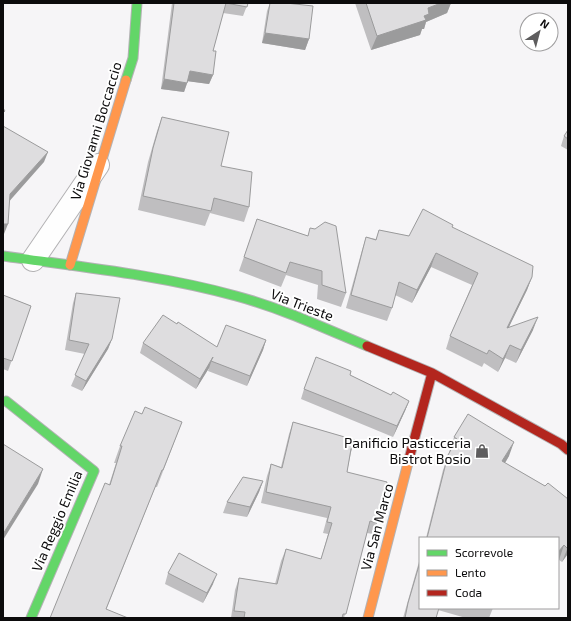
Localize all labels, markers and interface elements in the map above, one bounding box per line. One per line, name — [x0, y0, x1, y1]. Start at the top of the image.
north arrow — [519, 12, 559, 52]
text: N — [538, 16, 552, 31]
street label: Via Giovanni Boccaccio — [66, 60, 125, 202]
street label: Via Trieste — [268, 285, 336, 324]
place label: Panificio Pasticceria Bistrot Bosio — [344, 434, 471, 467]
shop icon: Panificio Pasticceria Bistrot Bosio — [474, 443, 490, 459]
street label: Via Reggio Emilia — [28, 468, 85, 574]
street label: Via San Marco — [357, 481, 396, 572]
legend — [419, 537, 559, 609]
text: Scorrevole — [455, 545, 513, 559]
text: Lento — [455, 565, 486, 579]
text: Coda — [455, 585, 482, 599]

